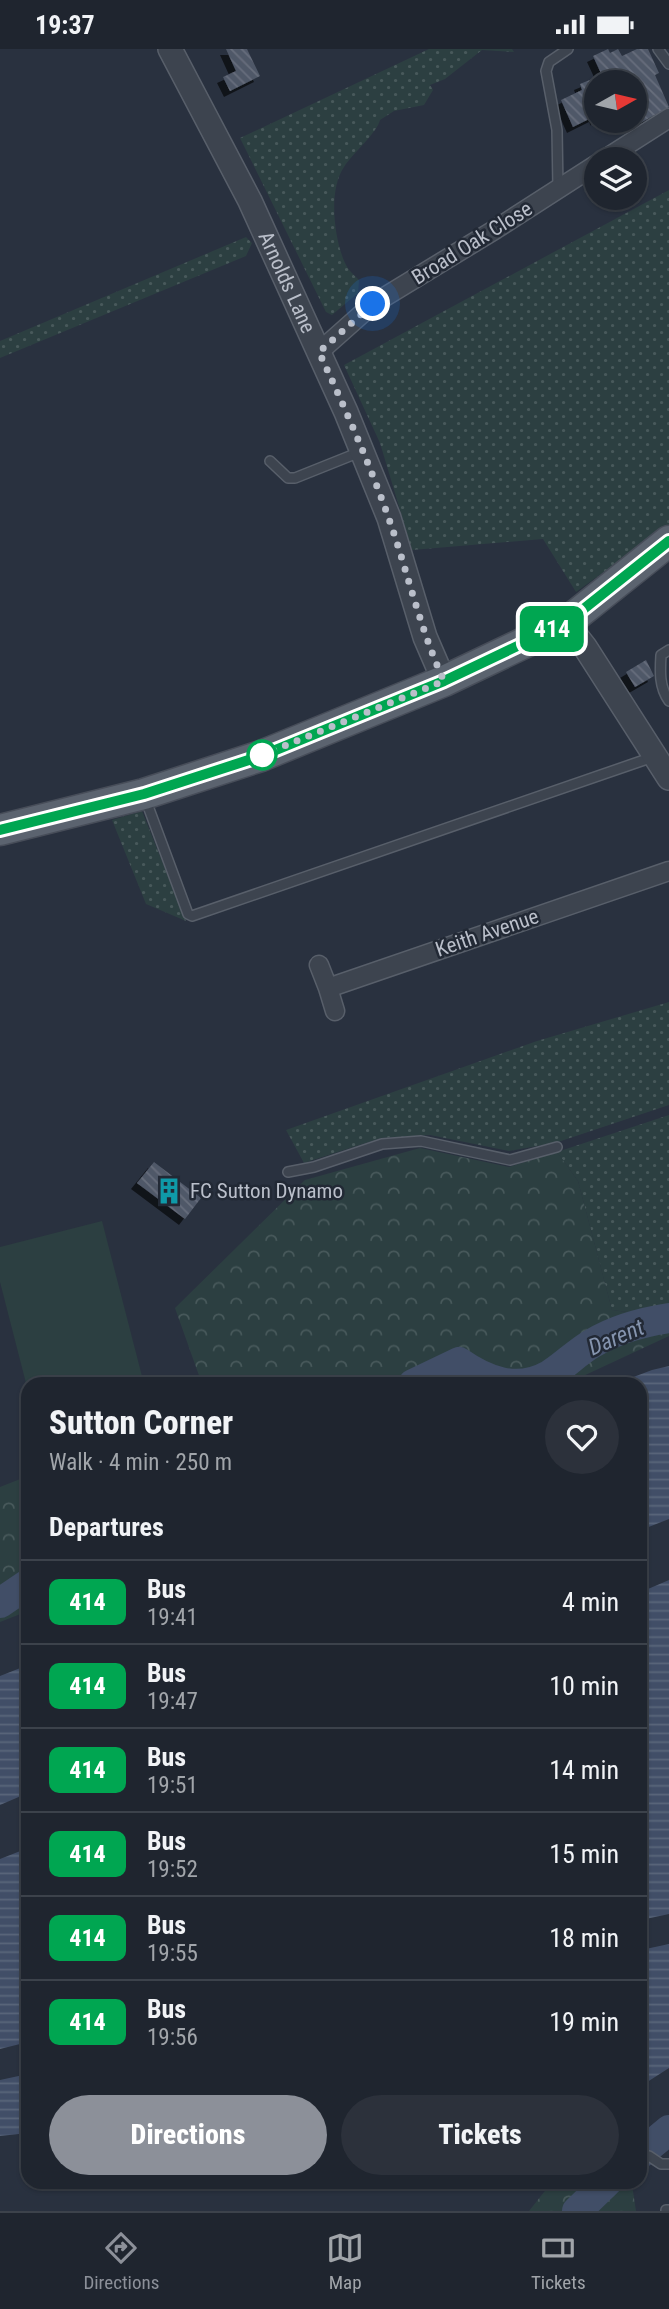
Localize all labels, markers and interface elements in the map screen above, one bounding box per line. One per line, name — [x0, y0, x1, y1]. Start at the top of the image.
text: 19:37 — [35, 10, 95, 40]
north arrow — [584, 70, 648, 133]
map controls — [584, 70, 647, 210]
button: layers — [584, 147, 647, 210]
street label: Broad Oak Close — [407, 196, 537, 290]
street label: Arnolds Lane — [253, 228, 321, 337]
your location — [355, 286, 390, 321]
line badge: 414 — [512, 606, 592, 652]
text: 414 — [534, 615, 570, 643]
unlabelled marker — [247, 740, 277, 770]
street label: Keith Avenue — [432, 904, 542, 962]
building icon: FC Sutton Dynamo — [154, 1176, 184, 1206]
place label: FC Sutton Dynamo — [190, 1179, 343, 1203]
water label: Darent — [584, 1314, 648, 1361]
button: heart — [545, 1400, 619, 1474]
text: Sutton Corner — [49, 1403, 233, 1442]
text: Walk · 4 min · 250 m — [49, 1449, 232, 1476]
text: Departures — [49, 1512, 164, 1542]
text: Bus — [147, 1574, 186, 1604]
text: 4 min — [562, 1587, 619, 1617]
text: 414 — [69, 1588, 106, 1616]
text: 19:41 — [147, 1604, 198, 1631]
text: Bus — [147, 1658, 186, 1688]
text: 10 min — [549, 1671, 619, 1701]
text: 414 — [69, 1672, 106, 1700]
text: 19:47 — [147, 1688, 198, 1715]
text: Bus — [147, 1742, 186, 1772]
text: 14 min — [549, 1755, 619, 1785]
text: 414 — [69, 1756, 106, 1784]
text: 19:51 — [147, 1772, 198, 1799]
text: Bus — [147, 1826, 186, 1856]
text: 15 min — [549, 1839, 619, 1869]
text: 414 — [69, 1840, 106, 1868]
text: 19:52 — [147, 1856, 198, 1883]
text: Bus — [147, 1910, 186, 1940]
text: 18 min — [549, 1923, 619, 1953]
text: 414 — [69, 1924, 106, 1952]
text: 19:55 — [147, 1940, 198, 1967]
text: Bus — [147, 1994, 186, 2024]
text: 19 min — [549, 2007, 619, 2037]
text: 414 — [69, 2008, 106, 2036]
text: 19:56 — [147, 2024, 198, 2051]
button: Directions — [49, 2095, 327, 2175]
button: Tickets — [341, 2095, 619, 2175]
tab: Directions — [83, 2229, 159, 2294]
tab: Map — [326, 2229, 364, 2294]
tab: Tickets — [531, 2229, 586, 2294]

